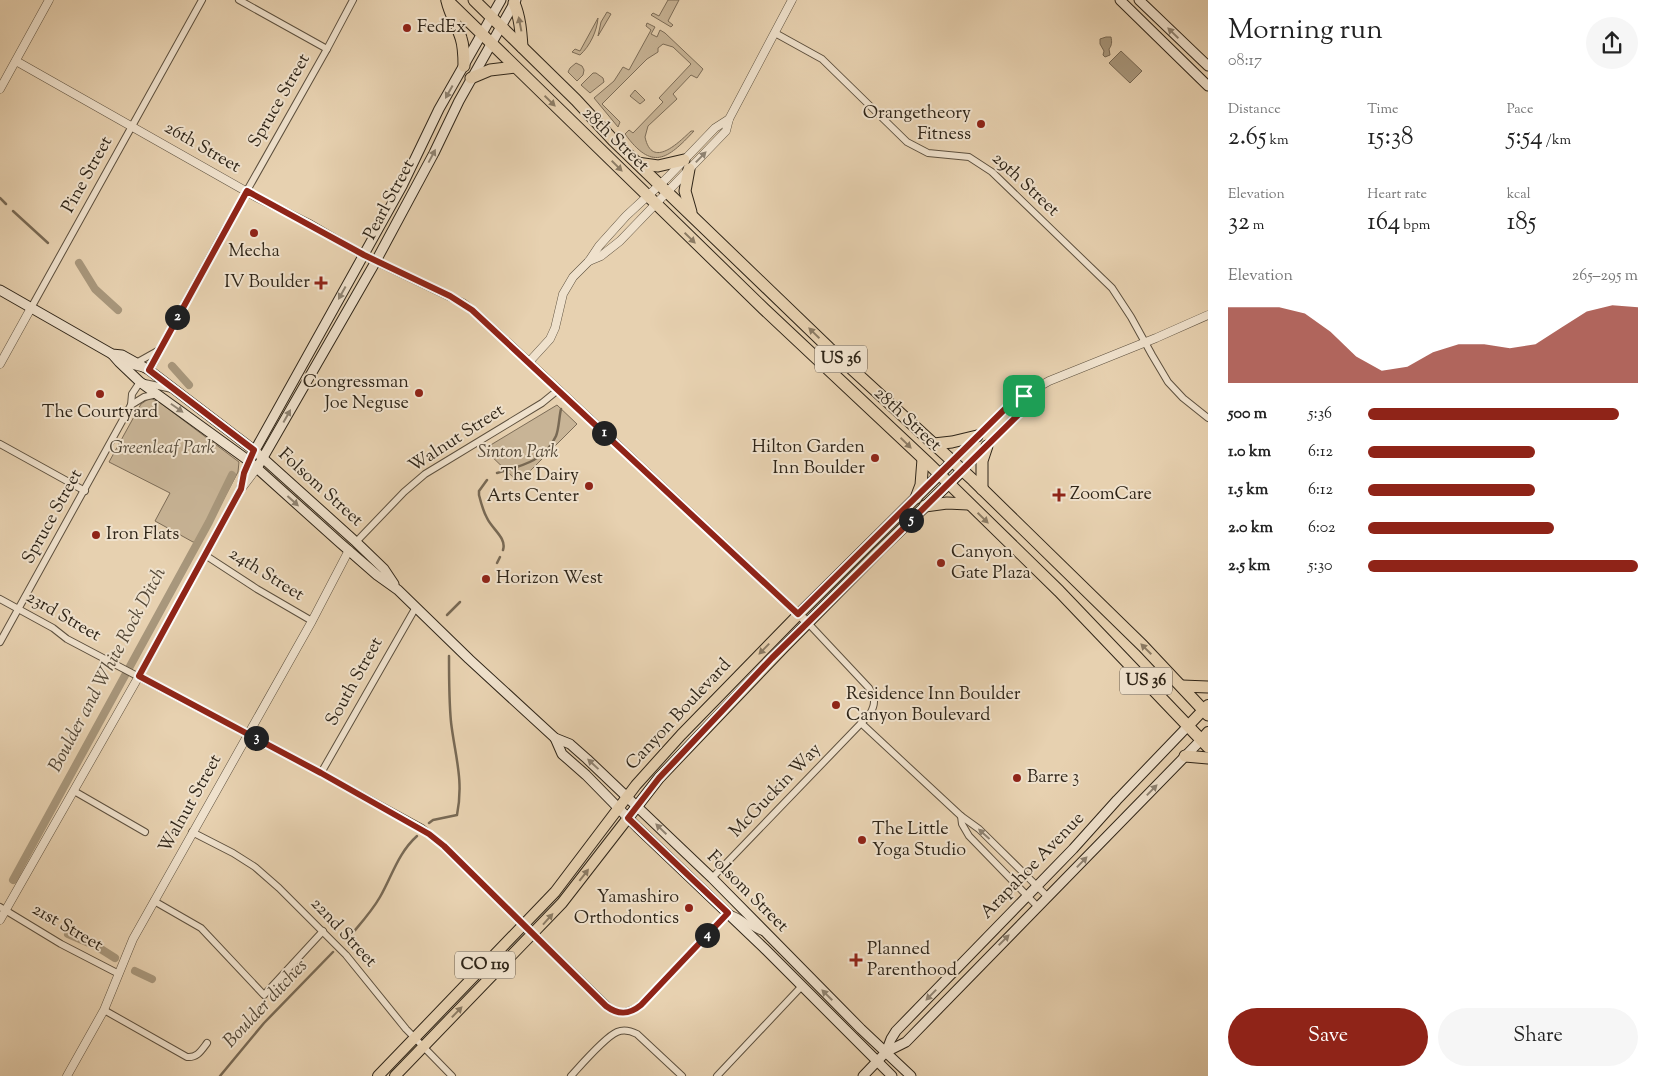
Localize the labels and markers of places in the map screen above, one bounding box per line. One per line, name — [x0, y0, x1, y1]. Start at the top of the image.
place label: FedEx — [417, 15, 466, 41]
marker: FedEx — [401, 22, 413, 34]
place label: Orangetheory Fitness — [863, 101, 971, 148]
marker: Orangetheory Fitness — [975, 118, 987, 130]
marker: Mecha — [248, 227, 260, 239]
place label: Mecha — [228, 239, 280, 265]
place label: IV Boulder — [224, 270, 310, 296]
marker: IV Boulder — [314, 276, 328, 290]
pin: 2 — [164, 304, 190, 330]
place label: Congressman Joe Neguse — [303, 370, 409, 417]
pin — [1003, 375, 1045, 417]
marker: Congressman Joe Neguse — [413, 387, 425, 399]
marker: The Courtyard — [94, 388, 106, 400]
place label: The Courtyard — [42, 400, 158, 426]
pin: 1 — [592, 420, 616, 446]
place label: Hilton Garden Inn Boulder — [752, 435, 865, 482]
marker: Hilton Garden Inn Boulder — [869, 452, 881, 464]
place label: The Dairy Arts Center — [487, 463, 579, 510]
marker: The Dairy Arts Center — [583, 480, 595, 492]
place label: ZoomCare — [1070, 482, 1152, 508]
marker: ZoomCare — [1052, 488, 1066, 502]
pin: 5 — [898, 508, 924, 532]
place label: Iron Flats — [106, 522, 179, 548]
marker: Iron Flats — [90, 529, 102, 541]
place label: Canyon Gate Plaza — [951, 540, 1031, 587]
marker: Canyon Gate Plaza — [935, 557, 947, 569]
place label: Horizon West — [496, 566, 603, 592]
marker: Horizon West — [480, 573, 492, 585]
place label: Residence Inn Boulder Canyon Boulevard — [846, 682, 1021, 729]
marker: Residence Inn Boulder Canyon Boulevard — [830, 699, 842, 711]
pin: 3 — [244, 726, 268, 750]
place label: Barre 3 — [1027, 765, 1079, 791]
marker: Barre 3 — [1011, 772, 1023, 784]
place label: The Little Yoga Studio — [872, 817, 966, 864]
marker: The Little Yoga Studio — [856, 834, 868, 846]
place label: Yamashiro Orthodontics — [574, 885, 679, 932]
marker: Yamashiro Orthodontics — [683, 902, 695, 914]
pin: 4 — [694, 922, 720, 948]
place label: Planned Parenthood — [867, 937, 957, 984]
marker: Planned Parenthood — [849, 953, 863, 967]

